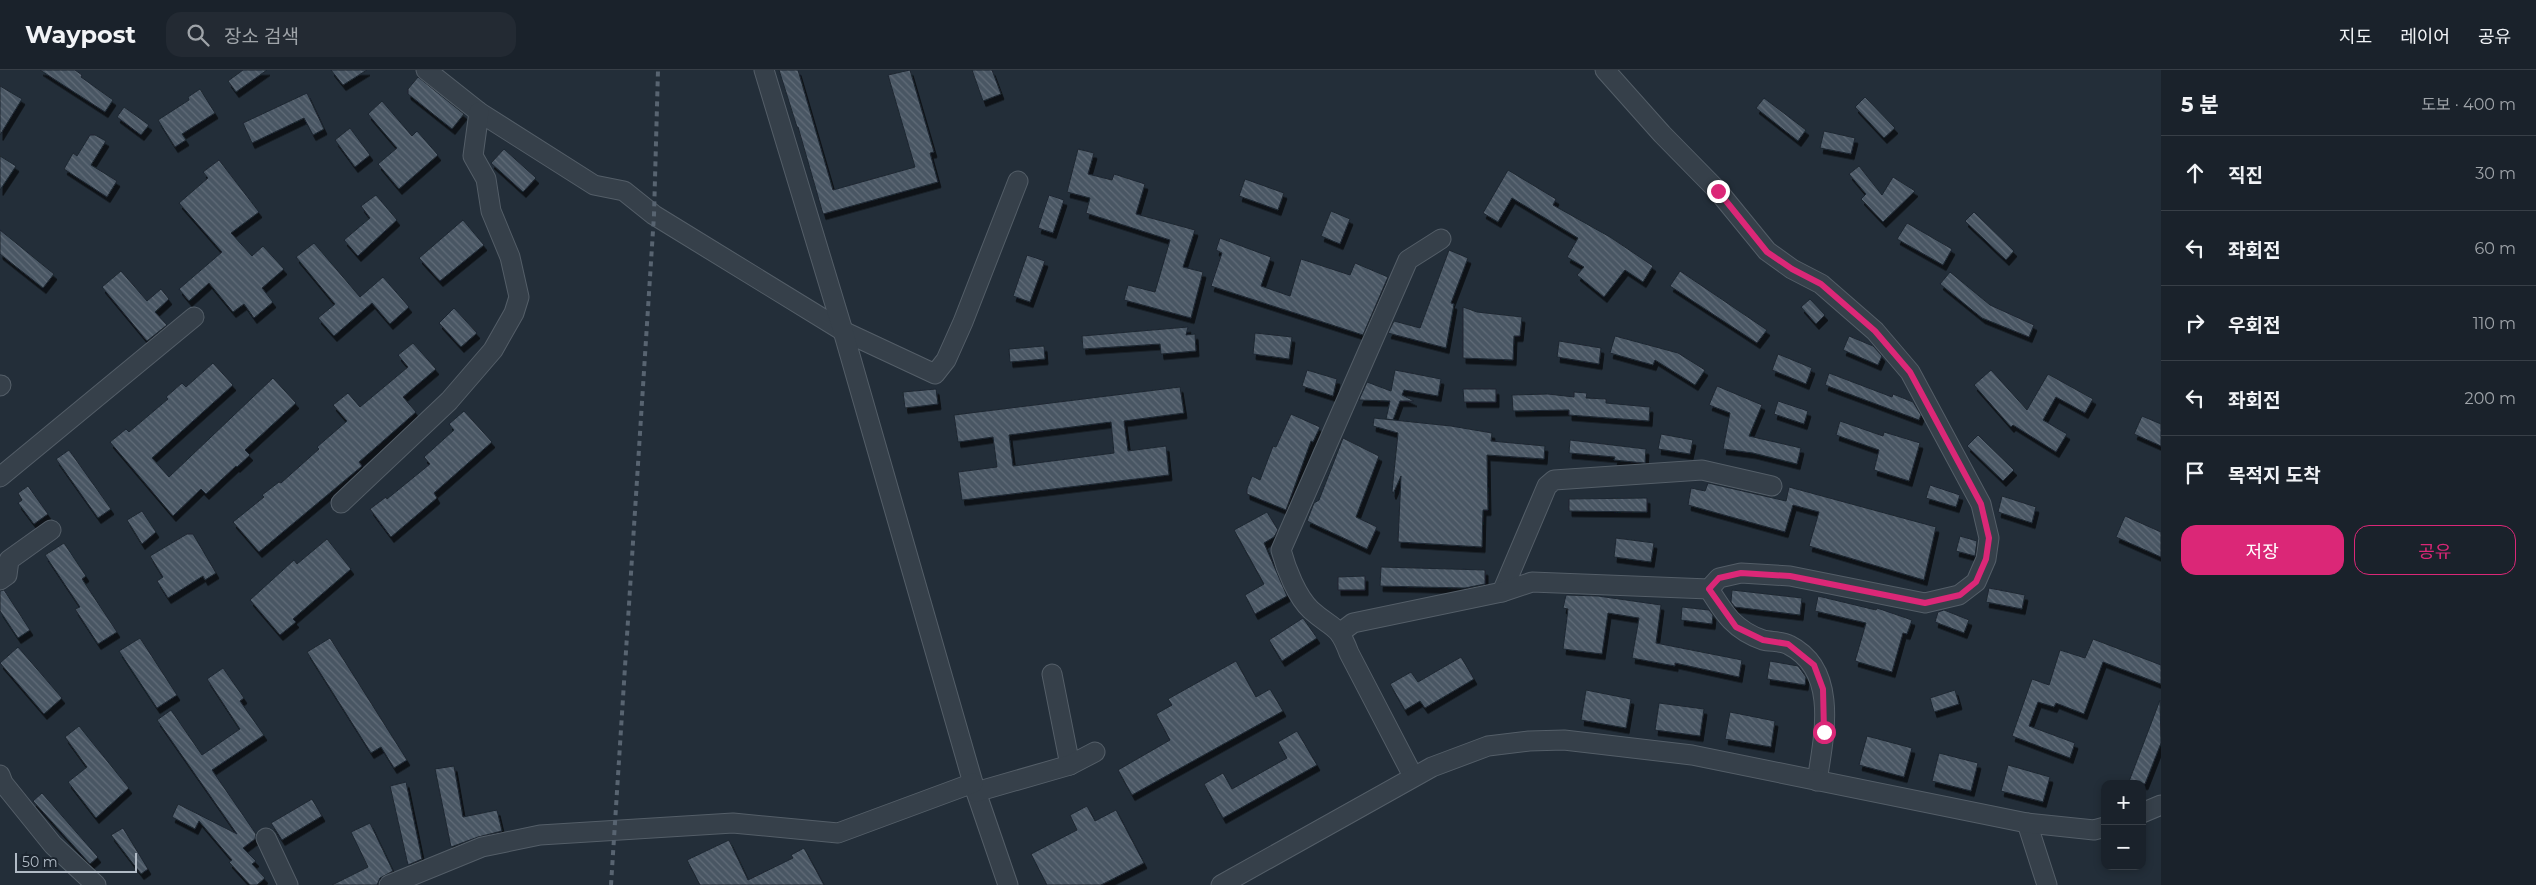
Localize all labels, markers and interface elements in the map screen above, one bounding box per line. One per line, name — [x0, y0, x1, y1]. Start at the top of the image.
search box — [166, 12, 516, 57]
text: Waypost — [25, 20, 136, 49]
icon: search — [184, 21, 212, 49]
text: 장소 검색 — [224, 25, 299, 48]
text: 지도 — [2339, 26, 2372, 48]
text: 레이어 — [2400, 26, 2450, 48]
text: 공유 — [2478, 26, 2511, 48]
text: 5 분 — [2181, 92, 2219, 117]
text: 도보 · 400 m — [2421, 95, 2516, 114]
icon: ahead — [2181, 159, 2209, 187]
text: 직진 — [2228, 164, 2263, 187]
text: 30 m — [2475, 164, 2516, 183]
route end — [1707, 180, 1730, 203]
icon: left — [2181, 234, 2209, 262]
text: 좌회전 — [2228, 239, 2280, 262]
text: 60 m — [2474, 239, 2516, 258]
icon: right — [2181, 309, 2209, 337]
text: 우회전 — [2228, 314, 2280, 337]
text: 110 m — [2473, 314, 2516, 333]
icon: left — [2181, 384, 2209, 412]
text: 좌회전 — [2228, 389, 2280, 412]
text: 200 m — [2465, 389, 2516, 408]
icon: arrive — [2181, 459, 2209, 487]
text: 목적지 도착 — [2228, 464, 2321, 487]
button: 저장 — [2181, 525, 2344, 575]
button: 공유 — [2354, 525, 2516, 575]
route start — [1813, 721, 1836, 744]
map controls — [2101, 780, 2146, 870]
button: + — [2101, 780, 2146, 825]
button: − — [2101, 825, 2146, 870]
scale bar — [15, 850, 138, 873]
text: 50 m — [22, 853, 58, 871]

